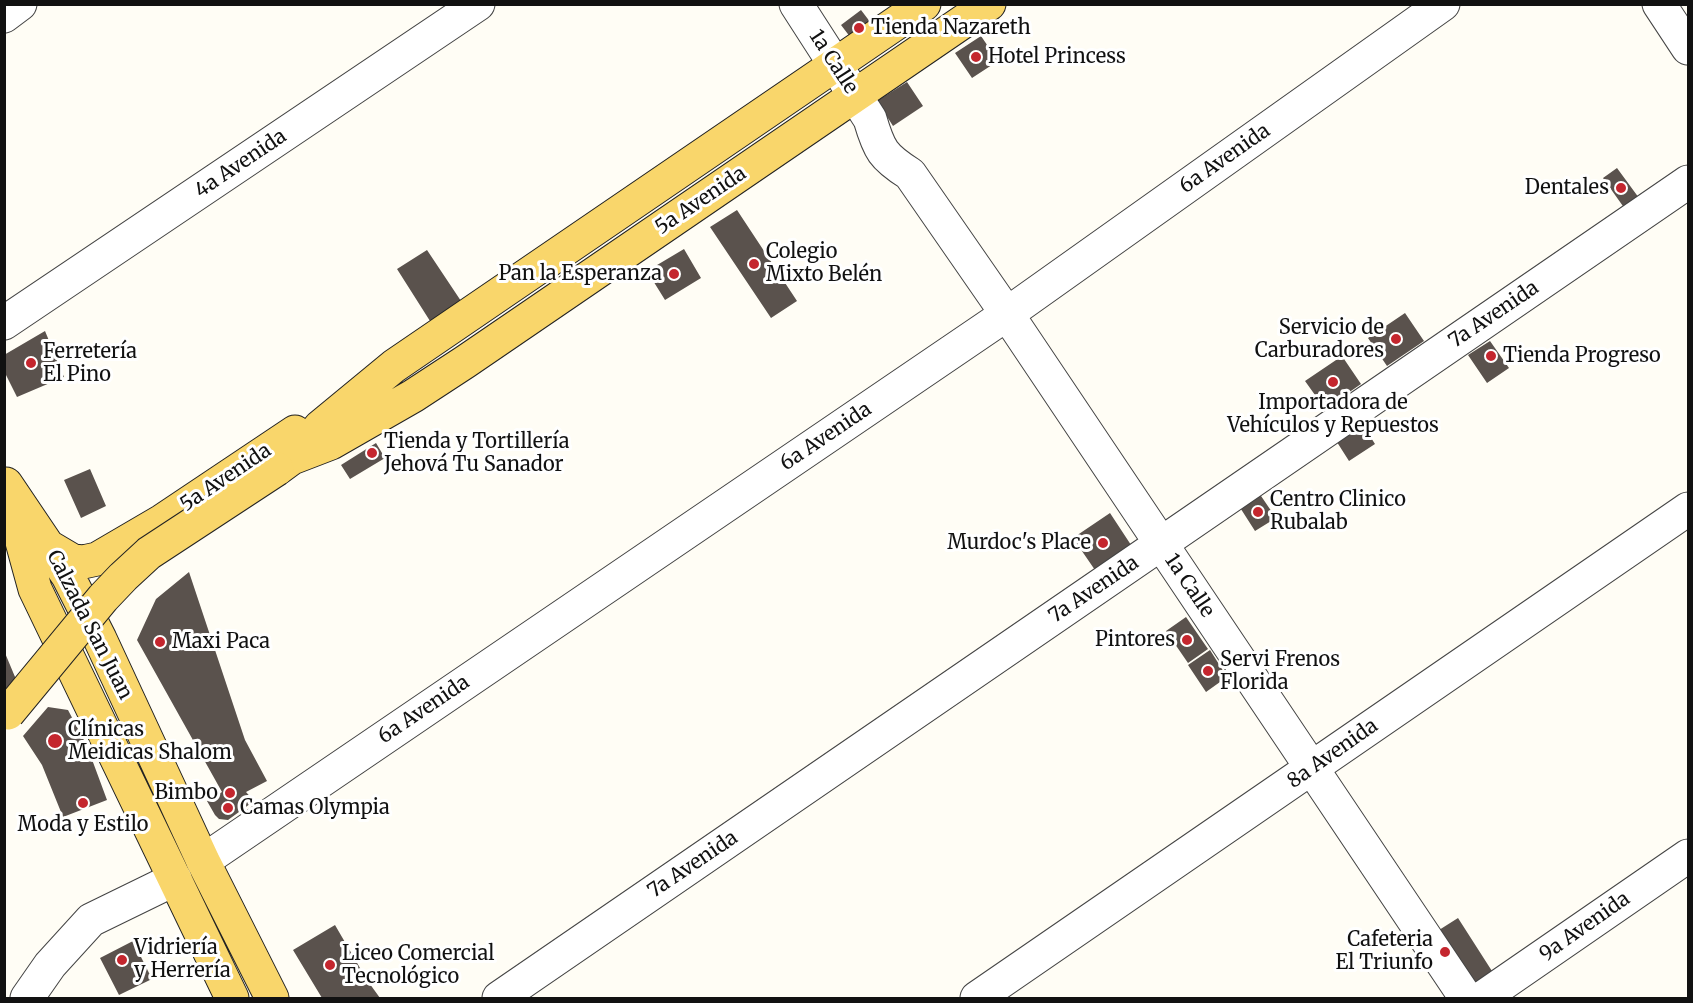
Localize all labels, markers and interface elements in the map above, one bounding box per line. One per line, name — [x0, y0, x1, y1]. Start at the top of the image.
place label: Tienda Nazareth — [871, 16, 1031, 40]
marker: Tienda Nazareth — [852, 21, 866, 35]
street label: 1a Calle — [803, 26, 863, 98]
place label: Hotel Princess — [988, 45, 1126, 69]
marker: Hotel Princess — [969, 50, 983, 64]
street label: 6a Avenida — [1175, 119, 1275, 199]
street label: 4a Avenida — [191, 125, 291, 203]
street label: 5a Avenida — [651, 162, 751, 240]
place label: Dentales — [1525, 176, 1609, 200]
marker: Dentales — [1614, 181, 1628, 195]
place label: Colegio Mixto Belén — [766, 240, 882, 287]
marker: Colegio Mixto Belén — [747, 257, 761, 271]
place label: Pan la Esperanza — [498, 262, 662, 286]
marker: Pan la Esperanza — [667, 267, 681, 281]
street label: 7a Avenida — [1445, 276, 1543, 354]
place label: Servicio de Carburadores — [1255, 316, 1384, 363]
marker: Servicio de Carburadores — [1389, 332, 1403, 346]
place label: Ferretería El Pino — [43, 340, 137, 387]
place label: Tienda Progreso — [1503, 344, 1661, 368]
marker: Tienda Progreso — [1484, 349, 1498, 363]
marker: Ferretería El Pino — [24, 356, 38, 370]
marker: Importadora de Vehículos y Repuestos — [1326, 375, 1340, 389]
place label: Importadora de Vehículos y Repuestos — [1227, 391, 1439, 438]
street label: 6a Avenida — [776, 398, 876, 476]
place label: Tienda y Tortillería Jehová Tu Sanador — [384, 430, 569, 477]
street label: 5a Avenida — [176, 439, 276, 517]
marker: Tienda y Tortillería Jehová Tu Sanador — [365, 446, 379, 460]
place label: Centro Clinico Rubalab — [1270, 488, 1406, 535]
marker: Centro Clinico Rubalab — [1251, 505, 1265, 519]
place label: Murdoc's Place — [947, 531, 1091, 555]
marker: Murdoc's Place — [1096, 536, 1110, 550]
street label: Calzada San Juan — [41, 546, 137, 704]
street label: 1a Calle — [1159, 550, 1219, 622]
street label: 7a Avenida — [1045, 551, 1143, 629]
place label: Pintores — [1095, 628, 1175, 652]
place label: Maxi Paca — [172, 630, 270, 654]
marker: Pintores — [1180, 633, 1194, 647]
marker: Maxi Paca — [153, 635, 167, 649]
place label: Servi Frenos Florida — [1220, 648, 1340, 695]
marker: Servi Frenos Florida — [1201, 664, 1215, 678]
street label: 6a Avenida — [374, 671, 474, 749]
street label: 8a Avenida — [1283, 714, 1383, 794]
place label: Clínicas Meidicas Shalom — [68, 718, 232, 765]
marker: Clínicas Meidicas Shalom — [46, 732, 64, 750]
place label: Bimbo — [154, 781, 218, 805]
marker: Bimbo — [223, 786, 237, 800]
marker: Moda y Estilo — [76, 796, 90, 810]
place label: Camas Olympia — [240, 796, 390, 820]
marker: Camas Olympia — [221, 801, 235, 815]
place label: Moda y Estilo — [18, 813, 148, 837]
street label: 7a Avenida — [644, 826, 742, 904]
street label: 9a Avenida — [1535, 887, 1635, 967]
place label: Cafeteria El Triunfo — [1335, 928, 1433, 975]
place label: Vidriería y Herrería — [134, 936, 231, 983]
place label: Liceo Comercial Tecnológico — [342, 942, 494, 989]
marker: Cafeteria El Triunfo — [1438, 945, 1452, 959]
marker: Vidriería y Herrería — [115, 953, 129, 967]
marker: Liceo Comercial Tecnológico — [323, 958, 337, 972]

